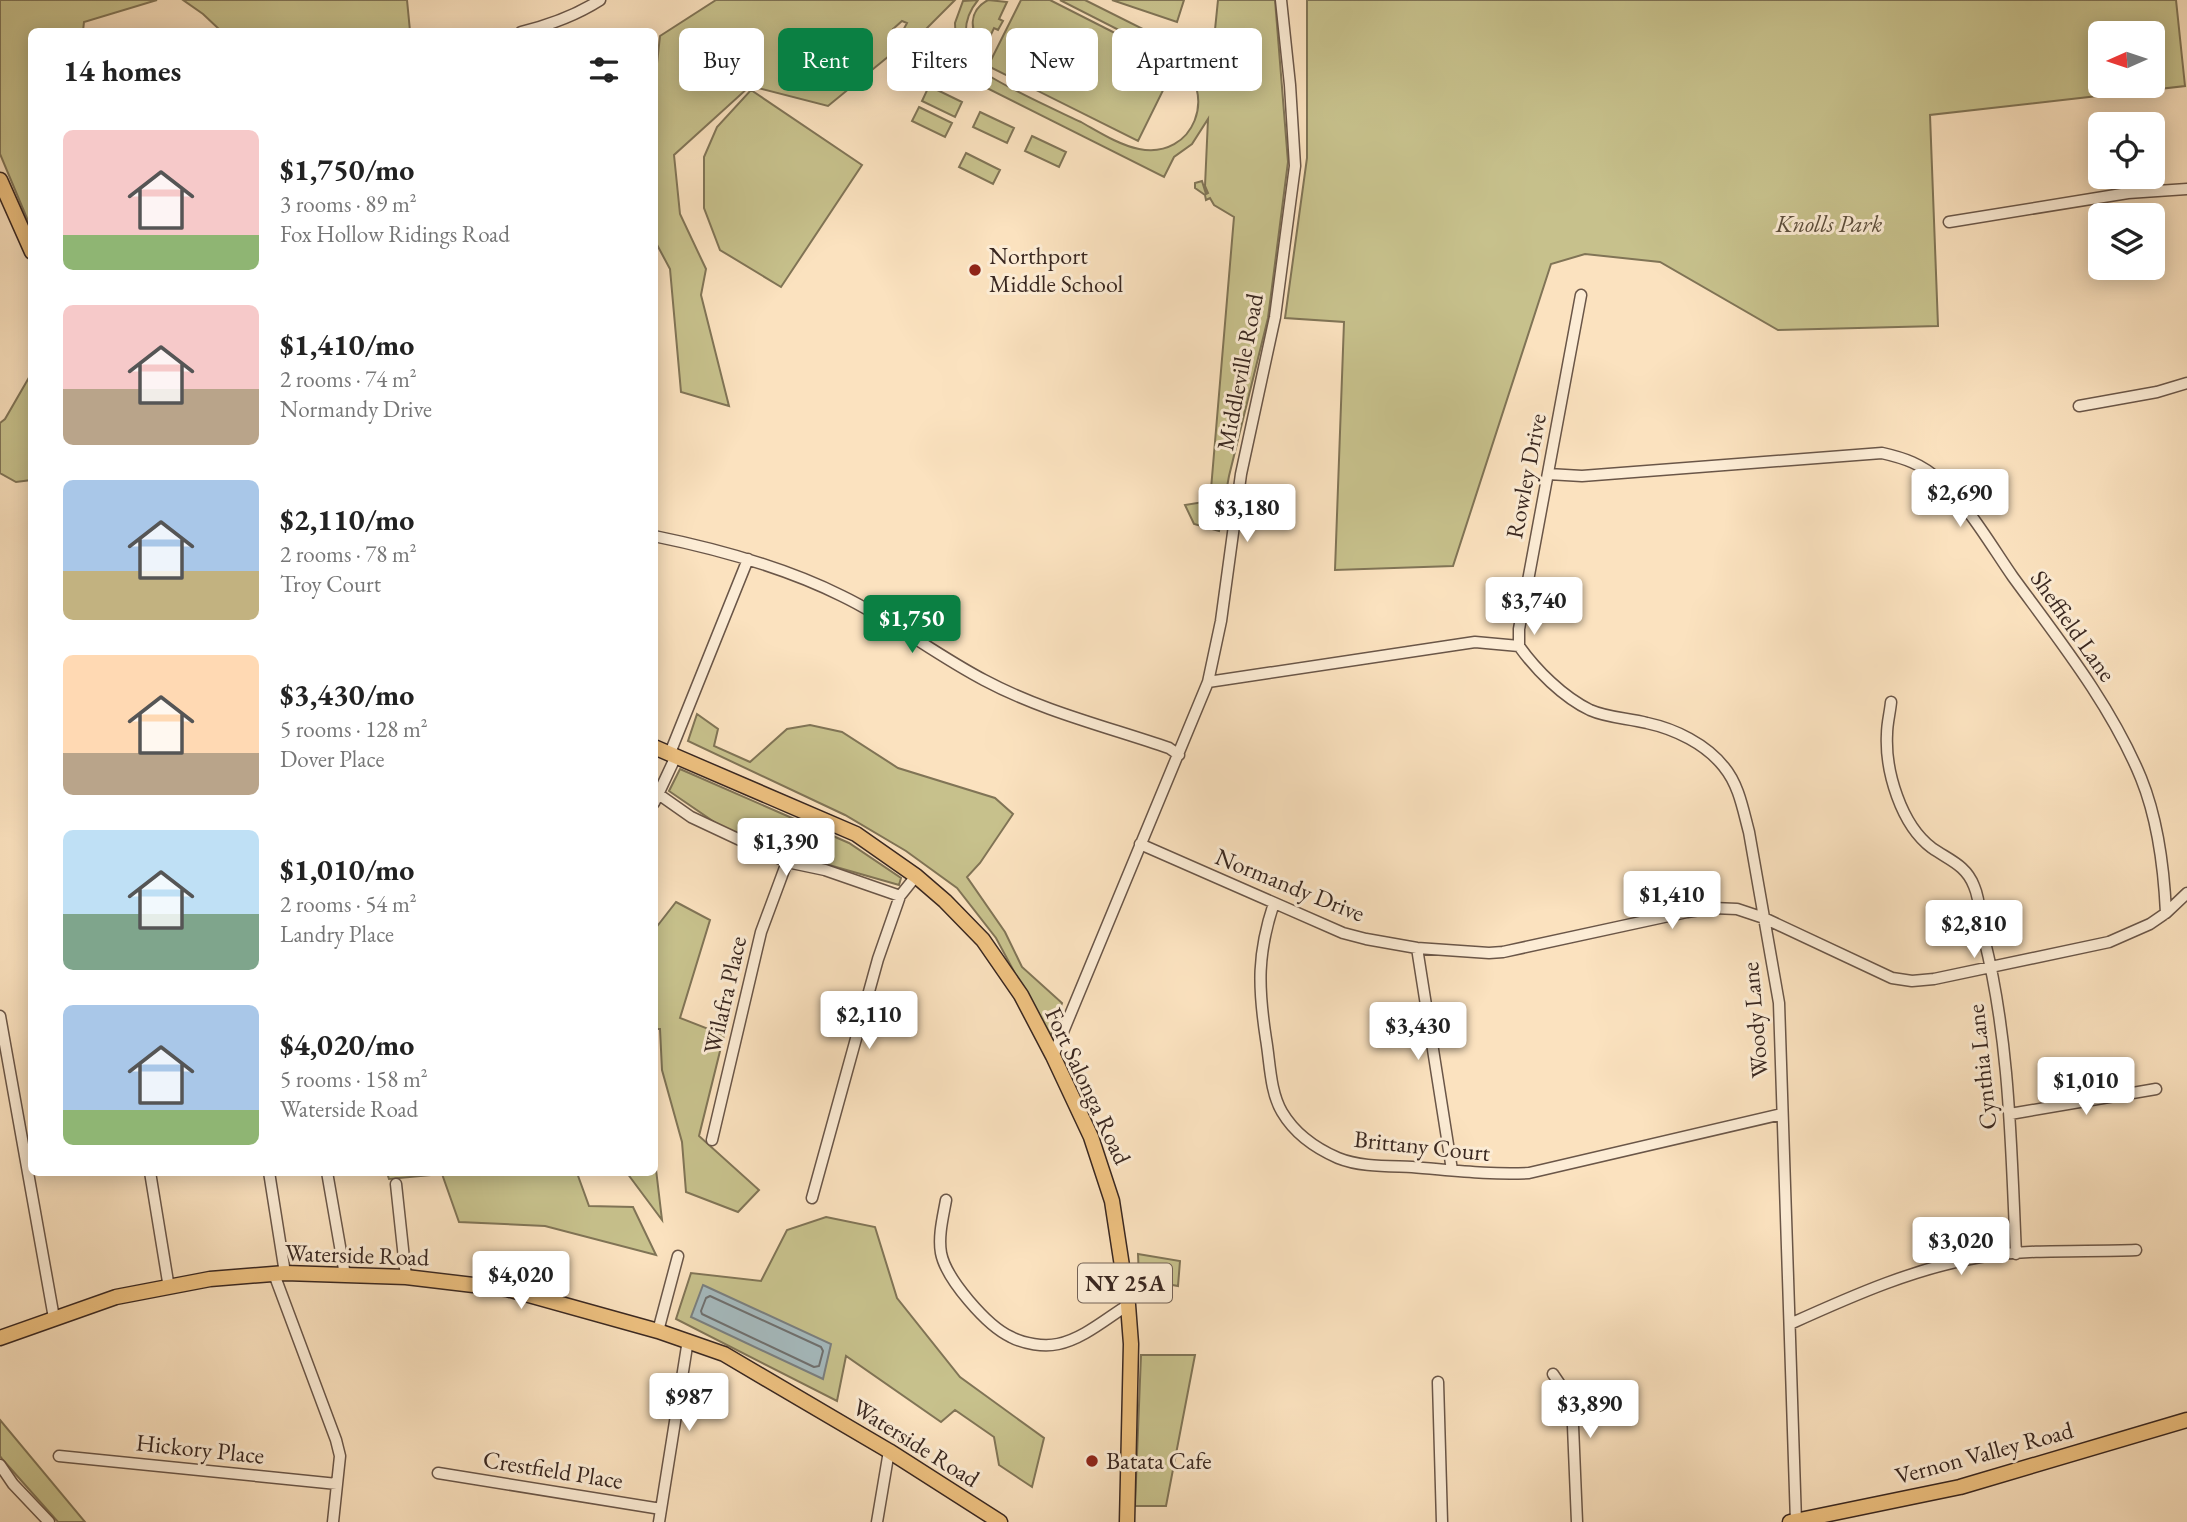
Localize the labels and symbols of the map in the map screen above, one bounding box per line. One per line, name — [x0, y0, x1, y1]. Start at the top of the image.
north arrow — [2088, 21, 2165, 98]
park label: Knolls Park — [1775, 208, 1882, 239]
place label: Northport Middle School — [989, 240, 1123, 299]
marker: Northport Middle School — [967, 262, 983, 278]
street label: Middleville Road — [1209, 290, 1270, 453]
street label: Rowley Drive — [1498, 411, 1553, 541]
pin: $2,690 — [1903, 470, 2017, 529]
pin: $3,180 — [1190, 484, 1304, 544]
street label: Sheffield Lane — [2024, 564, 2123, 688]
pin: $3,740 — [1477, 578, 1591, 637]
pin: $1,750 — [855, 596, 969, 655]
pin: $1,390 — [729, 818, 843, 878]
street label: Normandy Drive — [1211, 840, 1369, 929]
pin: $1,410 — [1615, 872, 1729, 931]
pin: $2,810 — [1917, 900, 2031, 960]
street label: Wilafra Place — [696, 933, 753, 1057]
street label: Woody Lane — [1734, 961, 1775, 1079]
pin: $2,110 — [812, 992, 926, 1051]
street label: Fort Salonga Road — [1039, 1002, 1139, 1170]
pin: $3,430 — [1361, 1002, 1475, 1062]
street label: Cynthia Lane — [1960, 1003, 2004, 1131]
pin: $1,010 — [2029, 1058, 2143, 1117]
street label: Brittany Court — [1352, 1123, 1492, 1168]
pin: $3,020 — [1904, 1218, 2018, 1277]
street label: Waterside Road — [284, 1236, 430, 1273]
pin: $4,020 — [464, 1252, 578, 1311]
road number: NY 25A — [1078, 1264, 1172, 1302]
pin: $987 — [648, 1374, 730, 1433]
pin: $3,890 — [1533, 1380, 1647, 1440]
street label: Waterside Road — [847, 1391, 986, 1494]
street label: Vernon Valley Road — [1892, 1414, 2077, 1491]
street label: Hickory Place — [134, 1426, 266, 1471]
street label: Crestfield Place — [481, 1443, 625, 1496]
place label: Batata Cafe — [1106, 1445, 1212, 1476]
marker: Batata Cafe — [1084, 1453, 1100, 1469]

